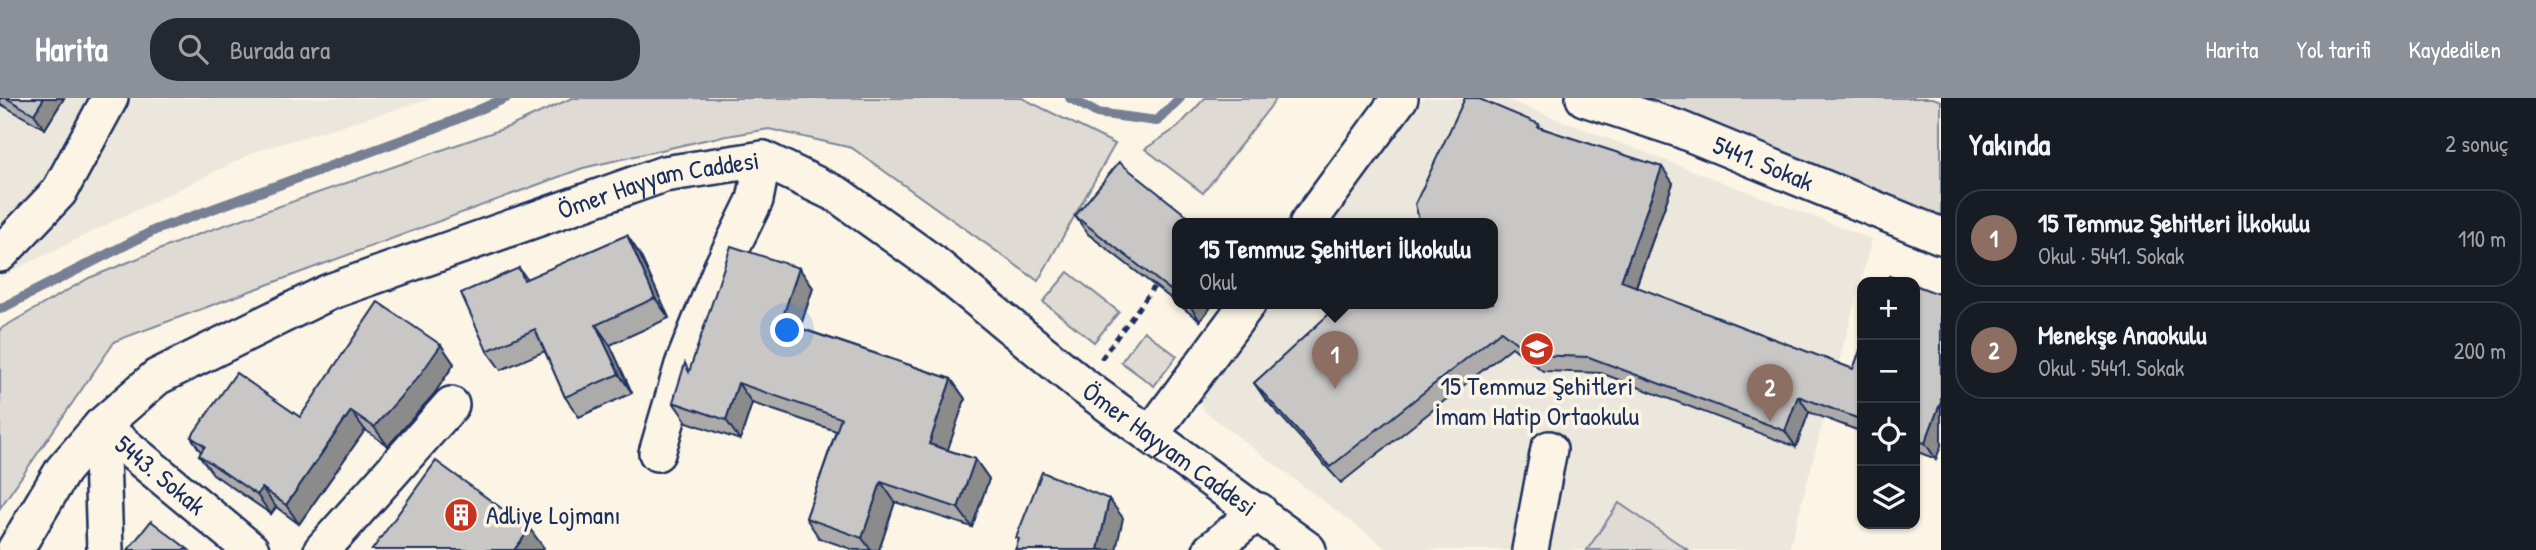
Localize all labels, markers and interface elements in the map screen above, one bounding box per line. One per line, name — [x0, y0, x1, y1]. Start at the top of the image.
search box — [150, 18, 640, 81]
text: Harita — [35, 27, 108, 71]
icon: search — [174, 30, 212, 68]
text: Burada ara — [230, 32, 330, 67]
text: Harita — [2205, 33, 2258, 65]
text: Yol tarifi — [2296, 33, 2370, 65]
text: Kaydedilen — [2408, 33, 2501, 65]
text: Yakında — [1969, 124, 2050, 164]
street label: 5441. Sokak — [1708, 127, 1819, 199]
text: 2 sonuç — [2445, 128, 2508, 159]
street label: Ömer Hayyam Caddesi — [553, 142, 761, 227]
text: 15 Temmuz Şehitleri İlkokulu — [2038, 205, 2310, 240]
popup — [1172, 218, 1498, 309]
text: 1 — [1990, 223, 1998, 254]
text: 110 m — [2458, 223, 2506, 254]
text: 15 Temmuz Şehitleri İlkokulu — [1199, 231, 1471, 266]
text: Okul · 5441. Sokak — [2038, 240, 2184, 271]
text: Okul — [1199, 266, 1237, 297]
map controls — [1857, 277, 1920, 529]
button: + — [1857, 277, 1920, 340]
your location — [770, 313, 804, 347]
text: Menekşe Anaokulu — [2038, 317, 2207, 352]
school or university icon: 15 Temmuz Şehitleri İmam Hatip Ortaokulu — [1518, 330, 1556, 368]
pin: 1 — [1312, 331, 1358, 389]
text: 2 — [1989, 335, 1999, 366]
text: 200 m — [2454, 335, 2506, 366]
button: − — [1857, 340, 1920, 403]
text: Okul · 5441. Sokak — [2038, 352, 2184, 383]
pin: 2 — [1747, 364, 1793, 422]
place label: 15 Temmuz Şehitleri İmam Hatip Ortaokulu — [1435, 368, 1639, 433]
street label: Ömer Hayyam Caddesi — [1076, 373, 1264, 524]
button: locate — [1857, 403, 1920, 466]
street label: 5443. Sokak — [108, 427, 214, 523]
button: layers — [1857, 466, 1920, 529]
building icon: Adliye Lojmanı — [442, 496, 480, 534]
place label: Adliye Lojmanı — [486, 497, 621, 532]

